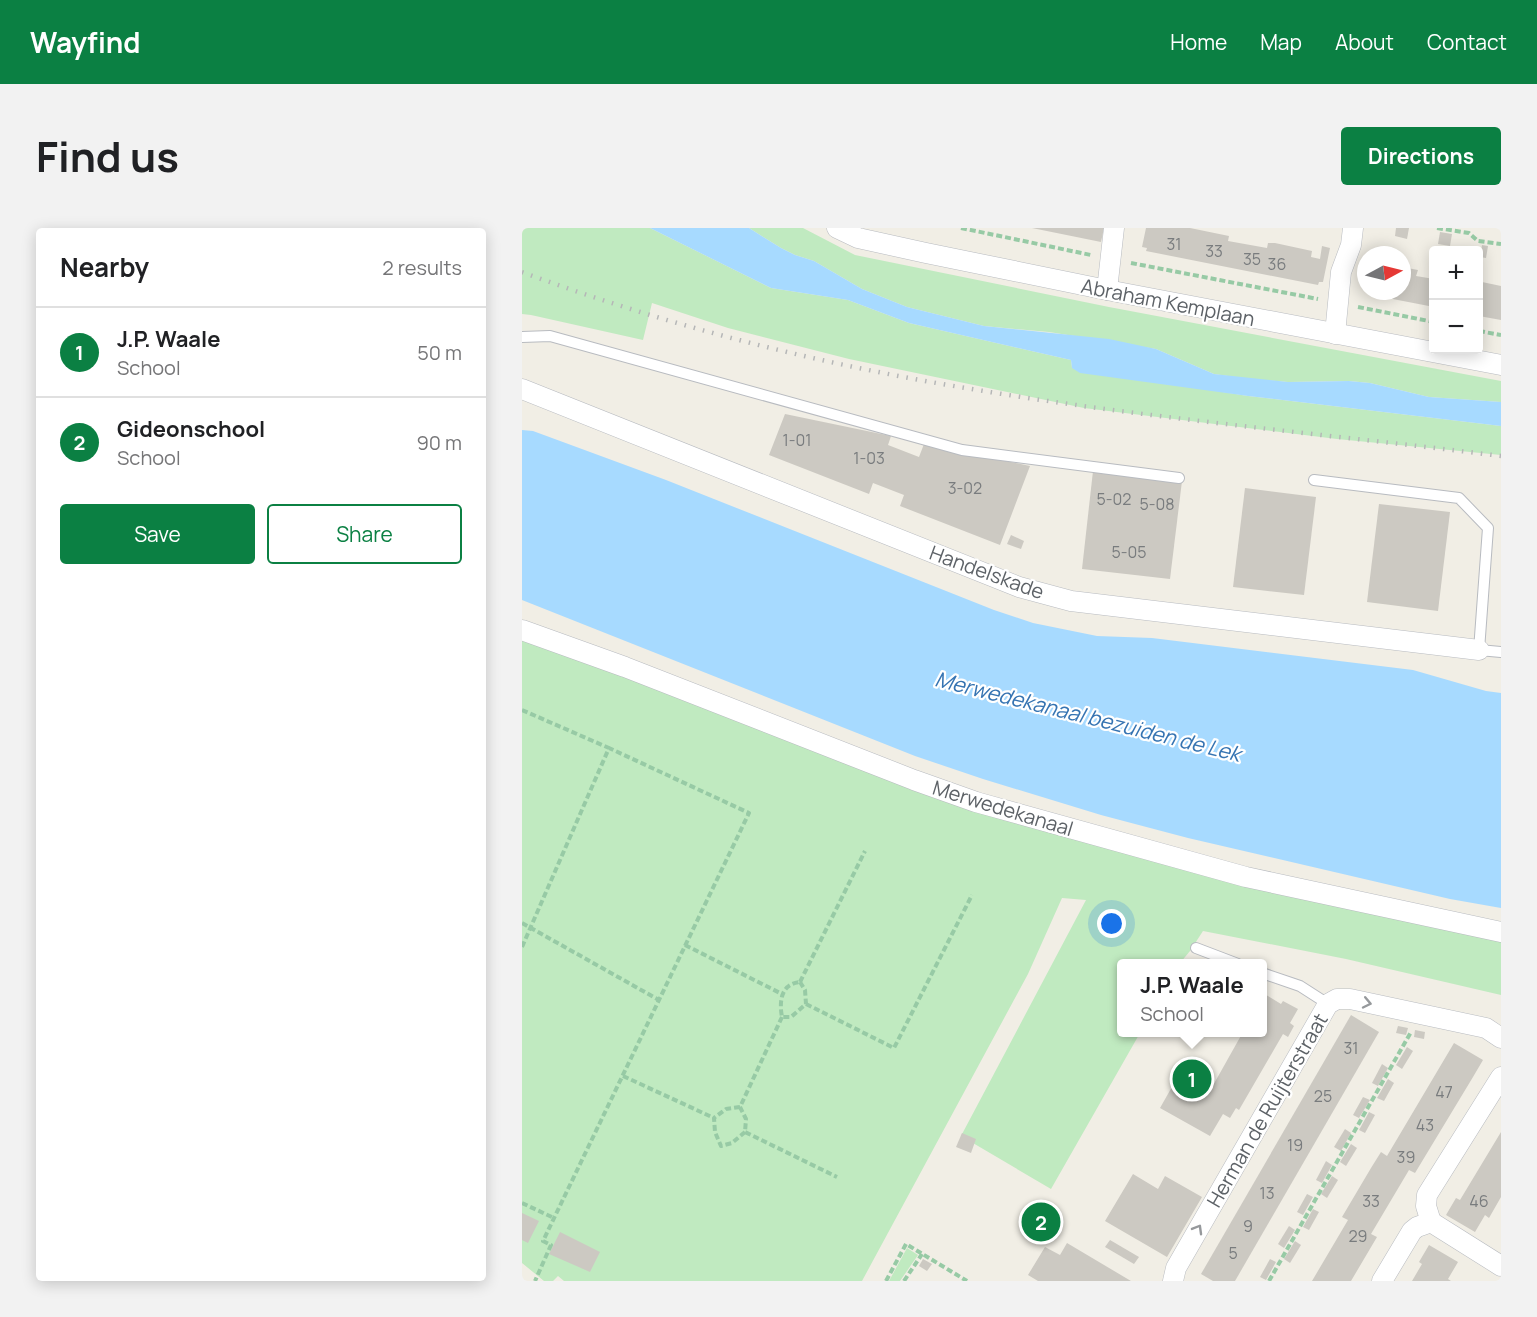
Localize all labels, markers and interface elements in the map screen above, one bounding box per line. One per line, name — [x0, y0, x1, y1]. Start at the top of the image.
text: Wayfind — [30, 23, 140, 61]
text: Home — [1170, 28, 1227, 56]
text: Map — [1260, 28, 1302, 56]
text: About — [1335, 28, 1394, 56]
text: Contact — [1427, 28, 1507, 56]
text: Find us — [36, 127, 179, 185]
button: Directions — [1341, 127, 1501, 185]
house number: 31 — [1166, 233, 1182, 255]
house number: 33 — [1205, 240, 1223, 262]
north arrow — [1357, 246, 1411, 300]
map controls — [1429, 246, 1483, 354]
button: + — [1429, 246, 1483, 300]
house number: 35 — [1243, 248, 1261, 270]
text: Nearby — [60, 249, 149, 285]
house number: 36 — [1268, 253, 1286, 275]
text: 2 results — [382, 254, 462, 281]
street label: Abraham Kemplaan — [1079, 272, 1257, 332]
button: − — [1429, 300, 1483, 354]
text: J.P. Waale — [117, 324, 220, 354]
text: 1 — [75, 339, 84, 366]
text: 50 m — [417, 339, 462, 366]
text: School — [117, 354, 181, 381]
text: Gideonschool — [117, 414, 265, 444]
text: 2 — [74, 429, 85, 456]
text: 90 m — [416, 429, 462, 456]
house number: 1-01 — [783, 429, 811, 451]
text: School — [117, 444, 181, 471]
house number: 1-03 — [853, 447, 885, 469]
house number: 3-02 — [948, 477, 982, 499]
house number: 5-02 — [1097, 488, 1131, 510]
house number: 5-08 — [1139, 493, 1175, 515]
button: Save — [60, 504, 255, 564]
button: Share — [267, 504, 462, 564]
street label: Handelskade — [926, 539, 1048, 605]
house number: 5-05 — [1112, 541, 1146, 563]
water label: Merwedekanaal bezuiden de Lek — [932, 664, 1246, 768]
street label: Merwedekanaal — [929, 774, 1077, 842]
your location — [1097, 909, 1126, 938]
popup — [1117, 959, 1267, 1037]
text: J.P. Waale — [1140, 970, 1244, 1000]
one-way arrow — [1362, 996, 1372, 1009]
text: School — [1140, 1000, 1204, 1027]
street label: Herman de Ruijterstraat — [1200, 1008, 1334, 1212]
house number: 31 — [1343, 1037, 1359, 1059]
pin: 1 — [1172, 1056, 1212, 1102]
house number: 47 — [1435, 1081, 1453, 1103]
house number: 25 — [1314, 1085, 1332, 1107]
house number: 43 — [1416, 1114, 1434, 1136]
house number: 19 — [1287, 1134, 1303, 1156]
house number: 39 — [1397, 1146, 1415, 1168]
house number: 13 — [1259, 1182, 1275, 1204]
house number: 33 — [1362, 1190, 1380, 1212]
house number: 46 — [1469, 1190, 1489, 1212]
pin: 2 — [1022, 1200, 1060, 1244]
house number: 9 — [1243, 1215, 1253, 1237]
one-way arrow — [1191, 1225, 1203, 1235]
house number: 29 — [1348, 1225, 1368, 1247]
house number: 5 — [1228, 1242, 1238, 1264]

